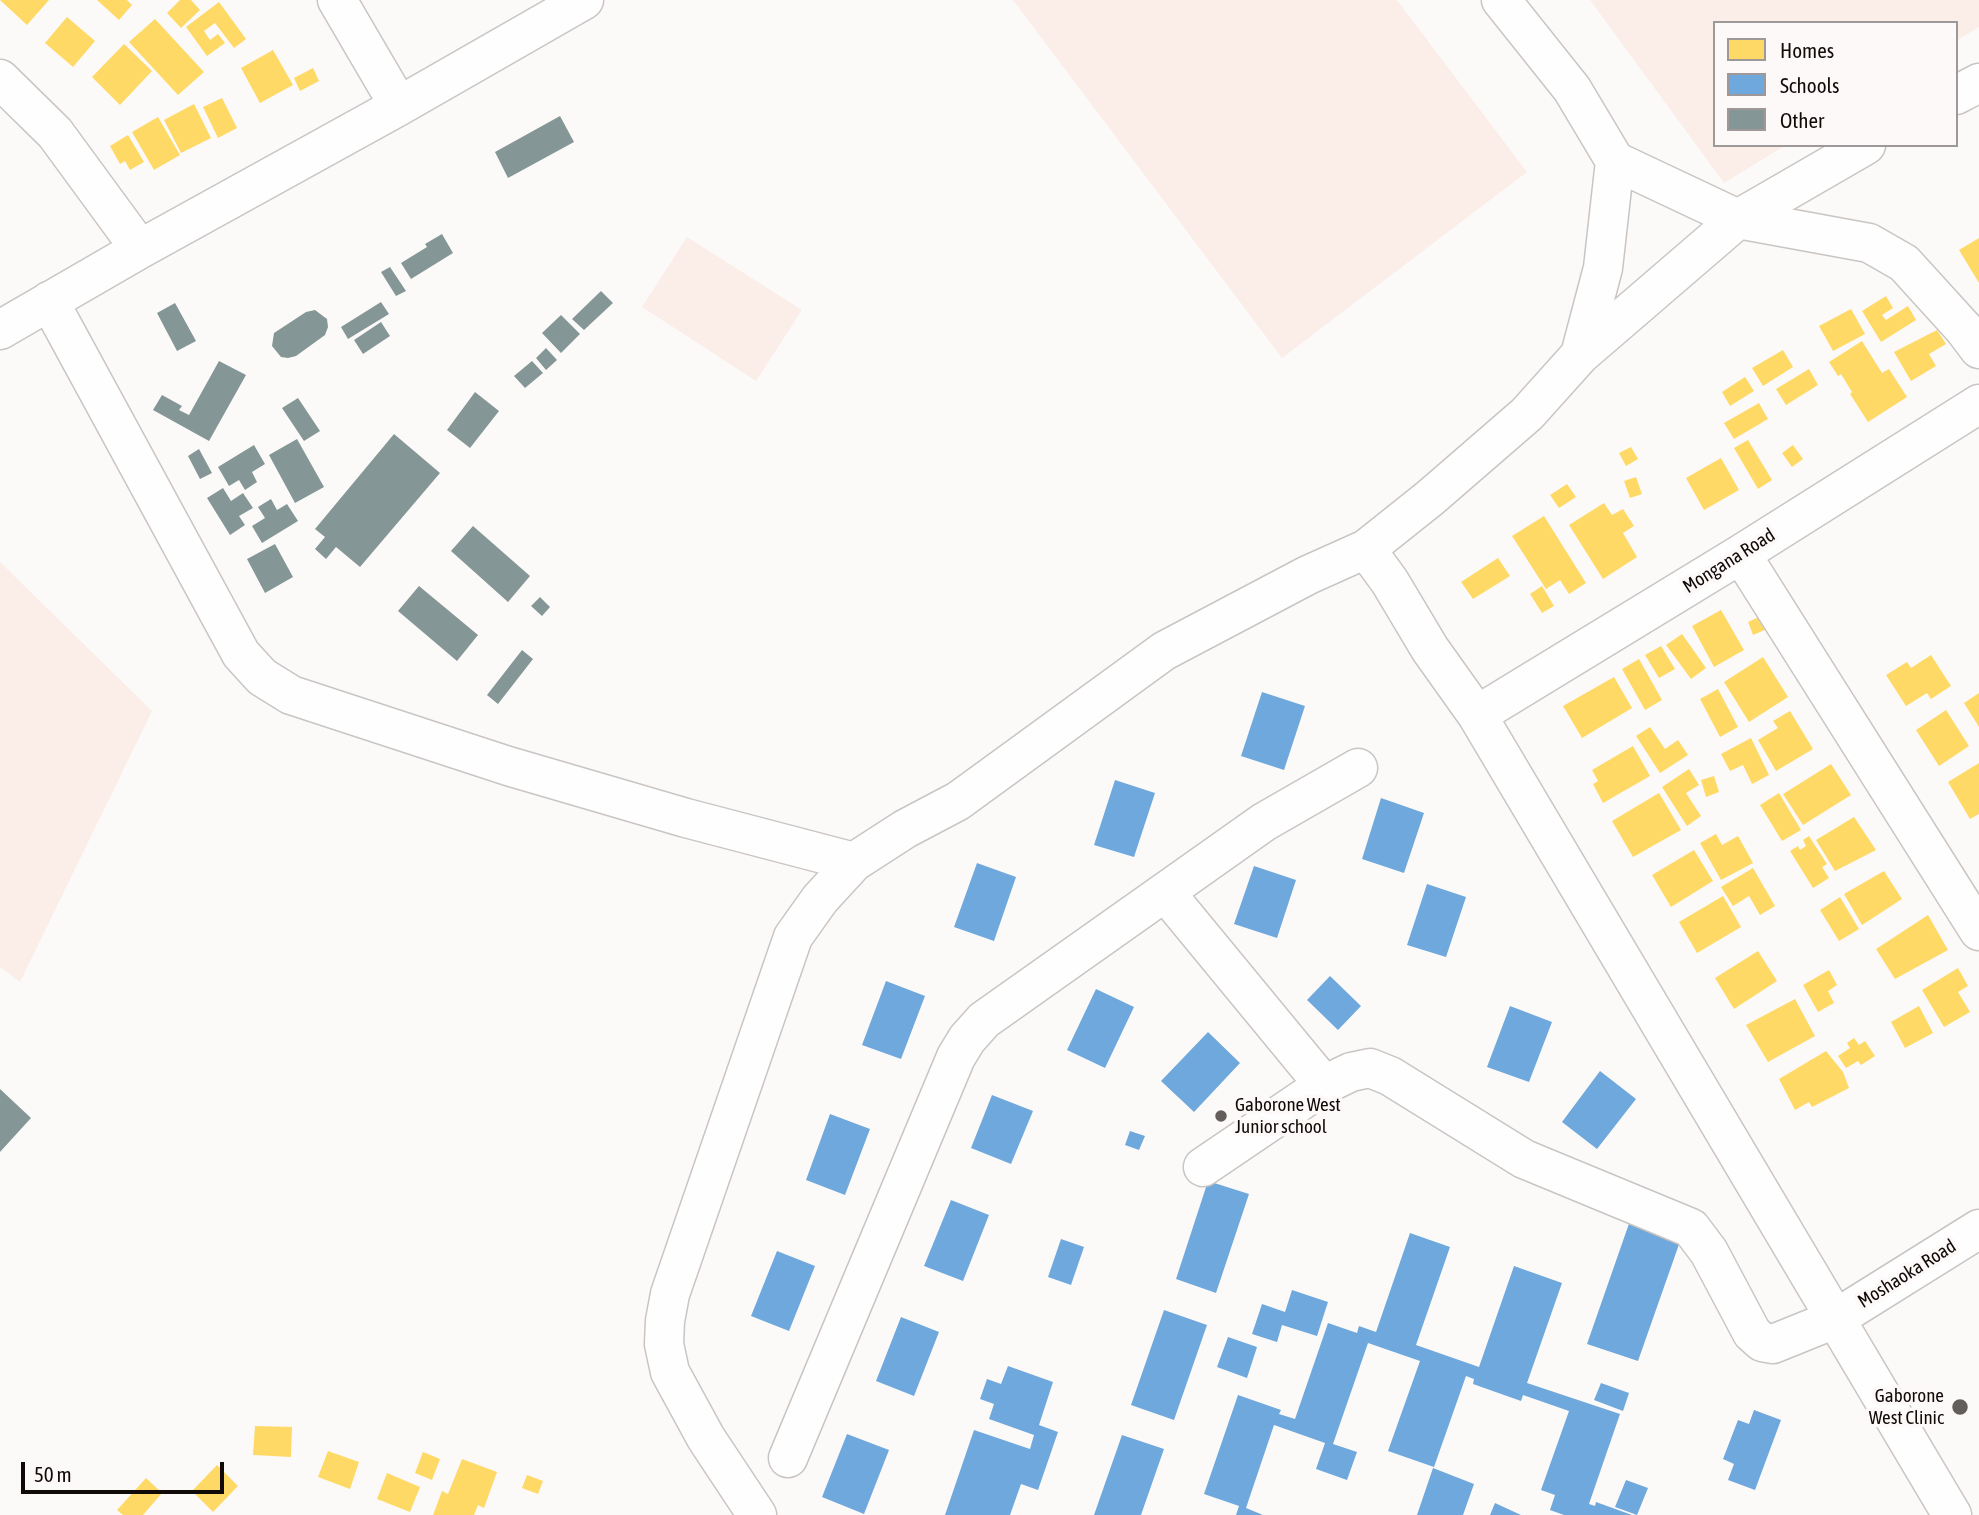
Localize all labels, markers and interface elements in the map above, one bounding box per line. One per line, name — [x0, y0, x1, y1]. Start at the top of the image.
legend — [1713, 21, 1958, 147]
text: Homes — [1780, 38, 1834, 62]
text: Schools — [1780, 73, 1840, 97]
text: Other — [1780, 108, 1824, 132]
street label: Mongana Road — [1679, 524, 1779, 598]
place label: Gaborone West Junior school — [1235, 1094, 1341, 1138]
marker: Gaborone West Junior school — [1213, 1108, 1229, 1124]
street label: Moshaoka Road — [1854, 1235, 1960, 1313]
place label: Gaborone West Clinic — [1869, 1385, 1944, 1429]
marker: Gaborone West Clinic — [1950, 1397, 1970, 1417]
scale bar — [24, 1448, 228, 1492]
text: 50 m — [34, 1462, 72, 1486]

